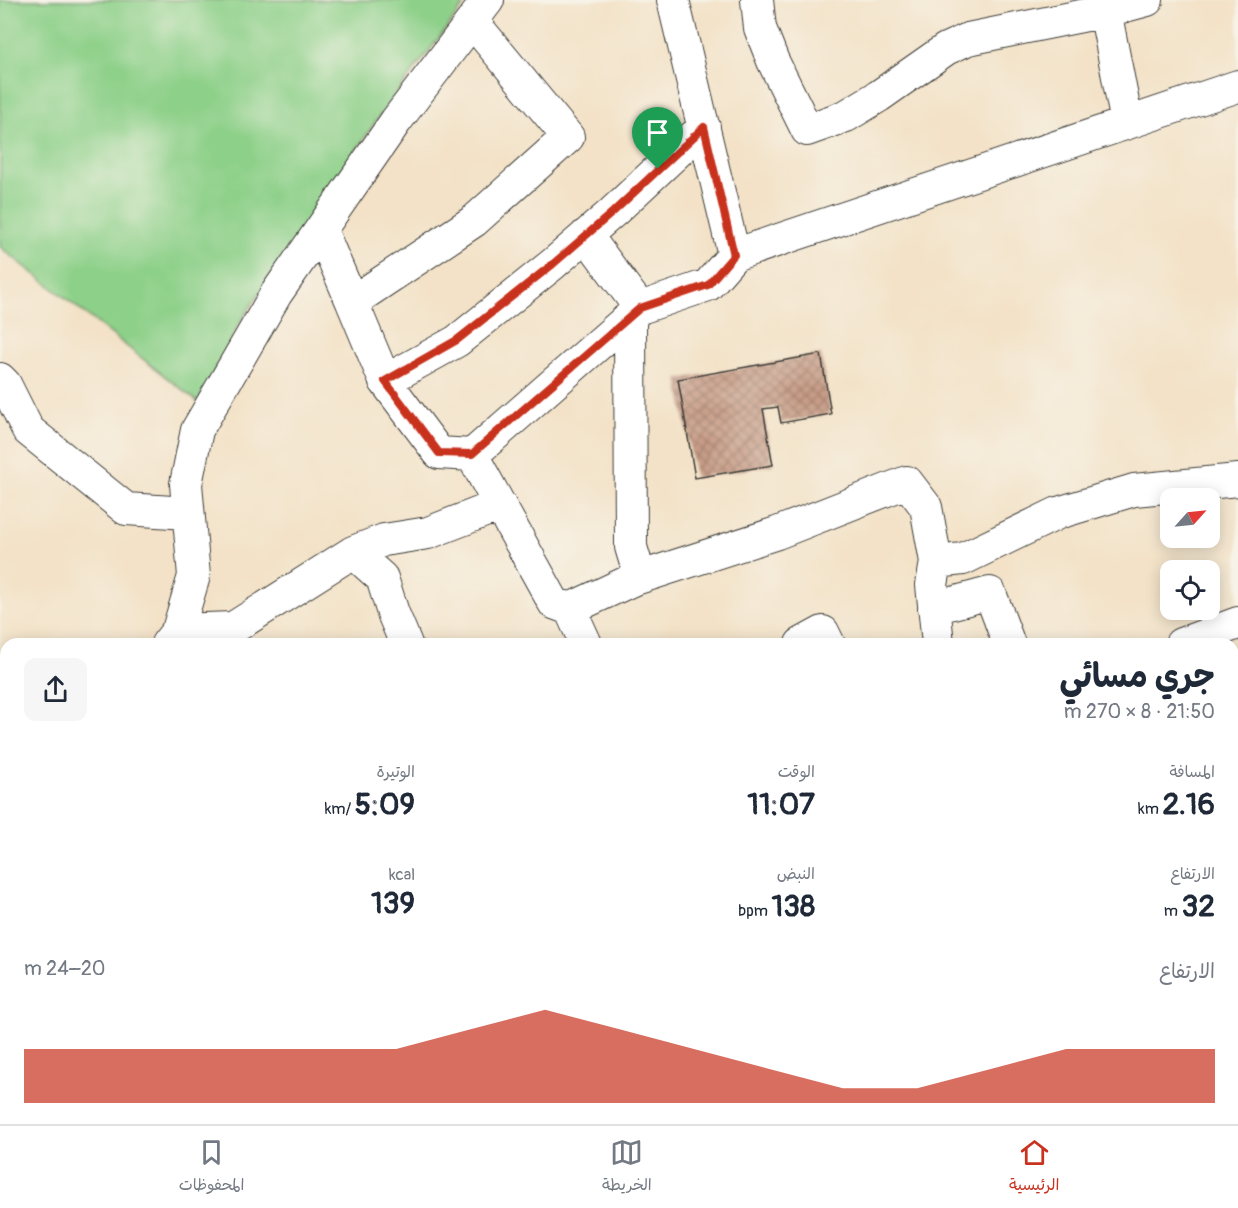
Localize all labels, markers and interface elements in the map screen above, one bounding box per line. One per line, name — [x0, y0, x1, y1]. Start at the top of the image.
pin — [632, 107, 683, 169]
icon: arrive — [641, 116, 674, 149]
north arrow — [1160, 488, 1220, 548]
map controls — [1160, 488, 1220, 620]
button: locate — [1160, 560, 1220, 620]
text: جري مسائي — [1060, 656, 1215, 697]
button: share — [24, 658, 87, 721]
text: 21:50 · 8 × 270 m — [1064, 699, 1215, 724]
text: الوتيرة — [376, 762, 415, 782]
text: الوقت — [778, 762, 815, 782]
text: المسافة — [1169, 762, 1215, 782]
text: 5:09 — [355, 786, 415, 823]
text: 11:07 — [747, 786, 815, 823]
text: 2.16 — [1162, 786, 1215, 823]
text: /km — [325, 799, 355, 819]
text: km — [1138, 799, 1162, 819]
text: النبض — [777, 864, 815, 884]
text: الارتفاع — [1170, 864, 1215, 884]
text: kcal — [389, 865, 415, 885]
text: 139 — [371, 885, 415, 922]
text: 138 — [771, 888, 815, 925]
text: 32 — [1181, 888, 1215, 925]
text: bpm — [738, 901, 771, 921]
text: m — [1164, 901, 1181, 921]
text: 20–24 m — [24, 956, 106, 981]
text: الارتفاع — [1159, 959, 1215, 984]
tab: المحفوظات — [179, 1136, 245, 1199]
tab: الخريطة — [602, 1136, 652, 1199]
tab: الرئيسية — [1009, 1136, 1059, 1199]

